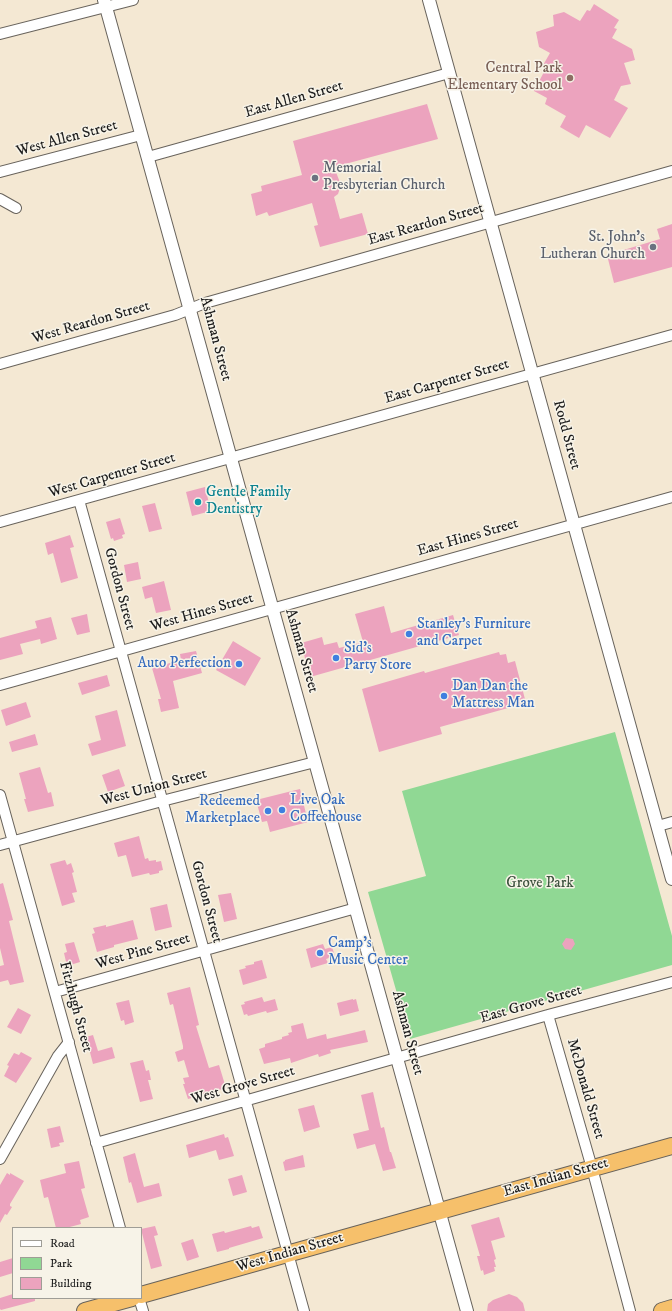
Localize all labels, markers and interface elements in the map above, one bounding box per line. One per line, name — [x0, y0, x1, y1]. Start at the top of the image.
place label: Central Park Elementary School — [447, 60, 562, 95]
marker: Central Park Elementary School — [565, 73, 575, 83]
street label: East Allen Street — [243, 77, 345, 123]
street label: West Allen Street — [15, 117, 119, 161]
place label: Memorial Presbyterian Church — [323, 160, 445, 195]
marker: Memorial Presbyterian Church — [310, 173, 320, 183]
street label: East Reardon Street — [366, 200, 486, 250]
place label: St. John's Lutheran Church — [540, 229, 645, 264]
marker: St. John's Lutheran Church — [648, 242, 658, 252]
street label: Ashman Street — [195, 295, 235, 383]
street label: West Reardon Street — [30, 298, 152, 348]
street label: East Carpenter Street — [383, 356, 511, 408]
street label: Rodd Street — [548, 398, 584, 472]
street label: West Carpenter Street — [47, 449, 177, 503]
place label: Gentle Family Dentistry — [206, 484, 291, 519]
marker: Gentle Family Dentistry — [193, 497, 203, 507]
street label: East Hines Street — [415, 515, 521, 561]
street label: Gordon Street — [99, 546, 139, 632]
street label: West Hines Street — [148, 590, 256, 636]
street label: Ashman Street — [280, 607, 322, 695]
place label: Stanley's Furniture and Carpet — [417, 616, 531, 651]
marker: Stanley's Furniture and Carpet — [404, 629, 414, 639]
place label: Sid's Party Store — [344, 640, 412, 675]
marker: Sid's Party Store — [331, 653, 341, 663]
place label: Auto Perfection — [137, 655, 231, 673]
marker: Auto Perfection — [234, 659, 244, 669]
place label: Dan Dan the Mattress Man — [452, 678, 535, 713]
marker: Dan Dan the Mattress Man — [439, 691, 449, 701]
street label: West Union Street — [99, 765, 209, 811]
place label: Live Oak Coffeehouse — [290, 792, 362, 827]
place label: Redeemed Marketplace — [185, 793, 260, 828]
marker: Live Oak Coffeehouse — [277, 805, 287, 815]
marker: Redeemed Marketplace — [263, 806, 273, 816]
street label: Gordon Street — [186, 859, 226, 945]
park label: Grove Park — [506, 875, 574, 893]
street label: West Pine Street — [94, 930, 192, 974]
place label: Camp's Music Center — [328, 935, 408, 970]
marker: Camp's Music Center — [315, 948, 325, 958]
street label: Fitzhugh Street — [54, 960, 96, 1054]
street label: East Grove Street — [478, 982, 584, 1028]
street label: Ashman Street — [387, 989, 427, 1077]
street label: McDonald Street — [562, 1037, 608, 1141]
street label: West Grove Street — [189, 1063, 297, 1109]
street label: East Indian Street — [501, 1154, 611, 1202]
legend — [12, 1227, 142, 1299]
street label: West Indian Street — [234, 1229, 346, 1277]
text: Road — [50, 1236, 75, 1251]
text: Park — [50, 1256, 72, 1271]
text: Building — [50, 1276, 91, 1291]

